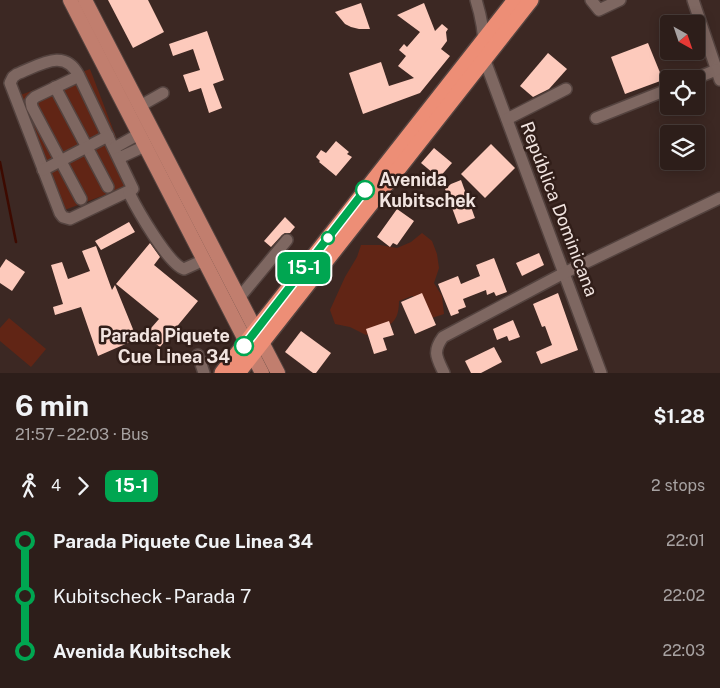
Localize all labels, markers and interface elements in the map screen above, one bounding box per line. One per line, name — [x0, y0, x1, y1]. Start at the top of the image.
north arrow — [660, 15, 705, 60]
map controls — [660, 15, 705, 170]
button: locate — [660, 70, 705, 115]
street label: República Dominicana — [516, 118, 602, 299]
button: layers — [660, 125, 705, 170]
place label: Avenida Kubitschek — [379, 169, 477, 211]
marker: Avenida Kubitschek — [355, 180, 375, 200]
unlabelled marker — [321, 231, 335, 245]
line badge: 15-1 — [269, 252, 339, 284]
text: 15-1 — [287, 257, 321, 278]
place label: Parada Piquete Cue Linea 34 — [100, 325, 230, 367]
marker: Parada Piquete Cue Linea 34 — [234, 336, 254, 356]
text: 6 min — [15, 389, 89, 422]
text: $1.28 — [654, 405, 705, 427]
text: 21:57 – 22:03 · Bus — [15, 425, 149, 444]
icon: walk — [15, 472, 43, 500]
icon: forward — [69, 472, 97, 500]
text: 15-1 — [115, 475, 148, 496]
text: 4 — [51, 476, 61, 495]
text: 2 stops — [651, 476, 705, 495]
text: Parada Piquete Cue Linea 34 — [53, 530, 313, 552]
text: 22:01 — [666, 531, 705, 550]
text: Kubitscheck - Parada 7 — [53, 585, 251, 607]
text: 22:02 — [663, 586, 705, 605]
text: Avenida Kubitschek — [53, 640, 231, 662]
text: 22:03 — [663, 641, 705, 660]

